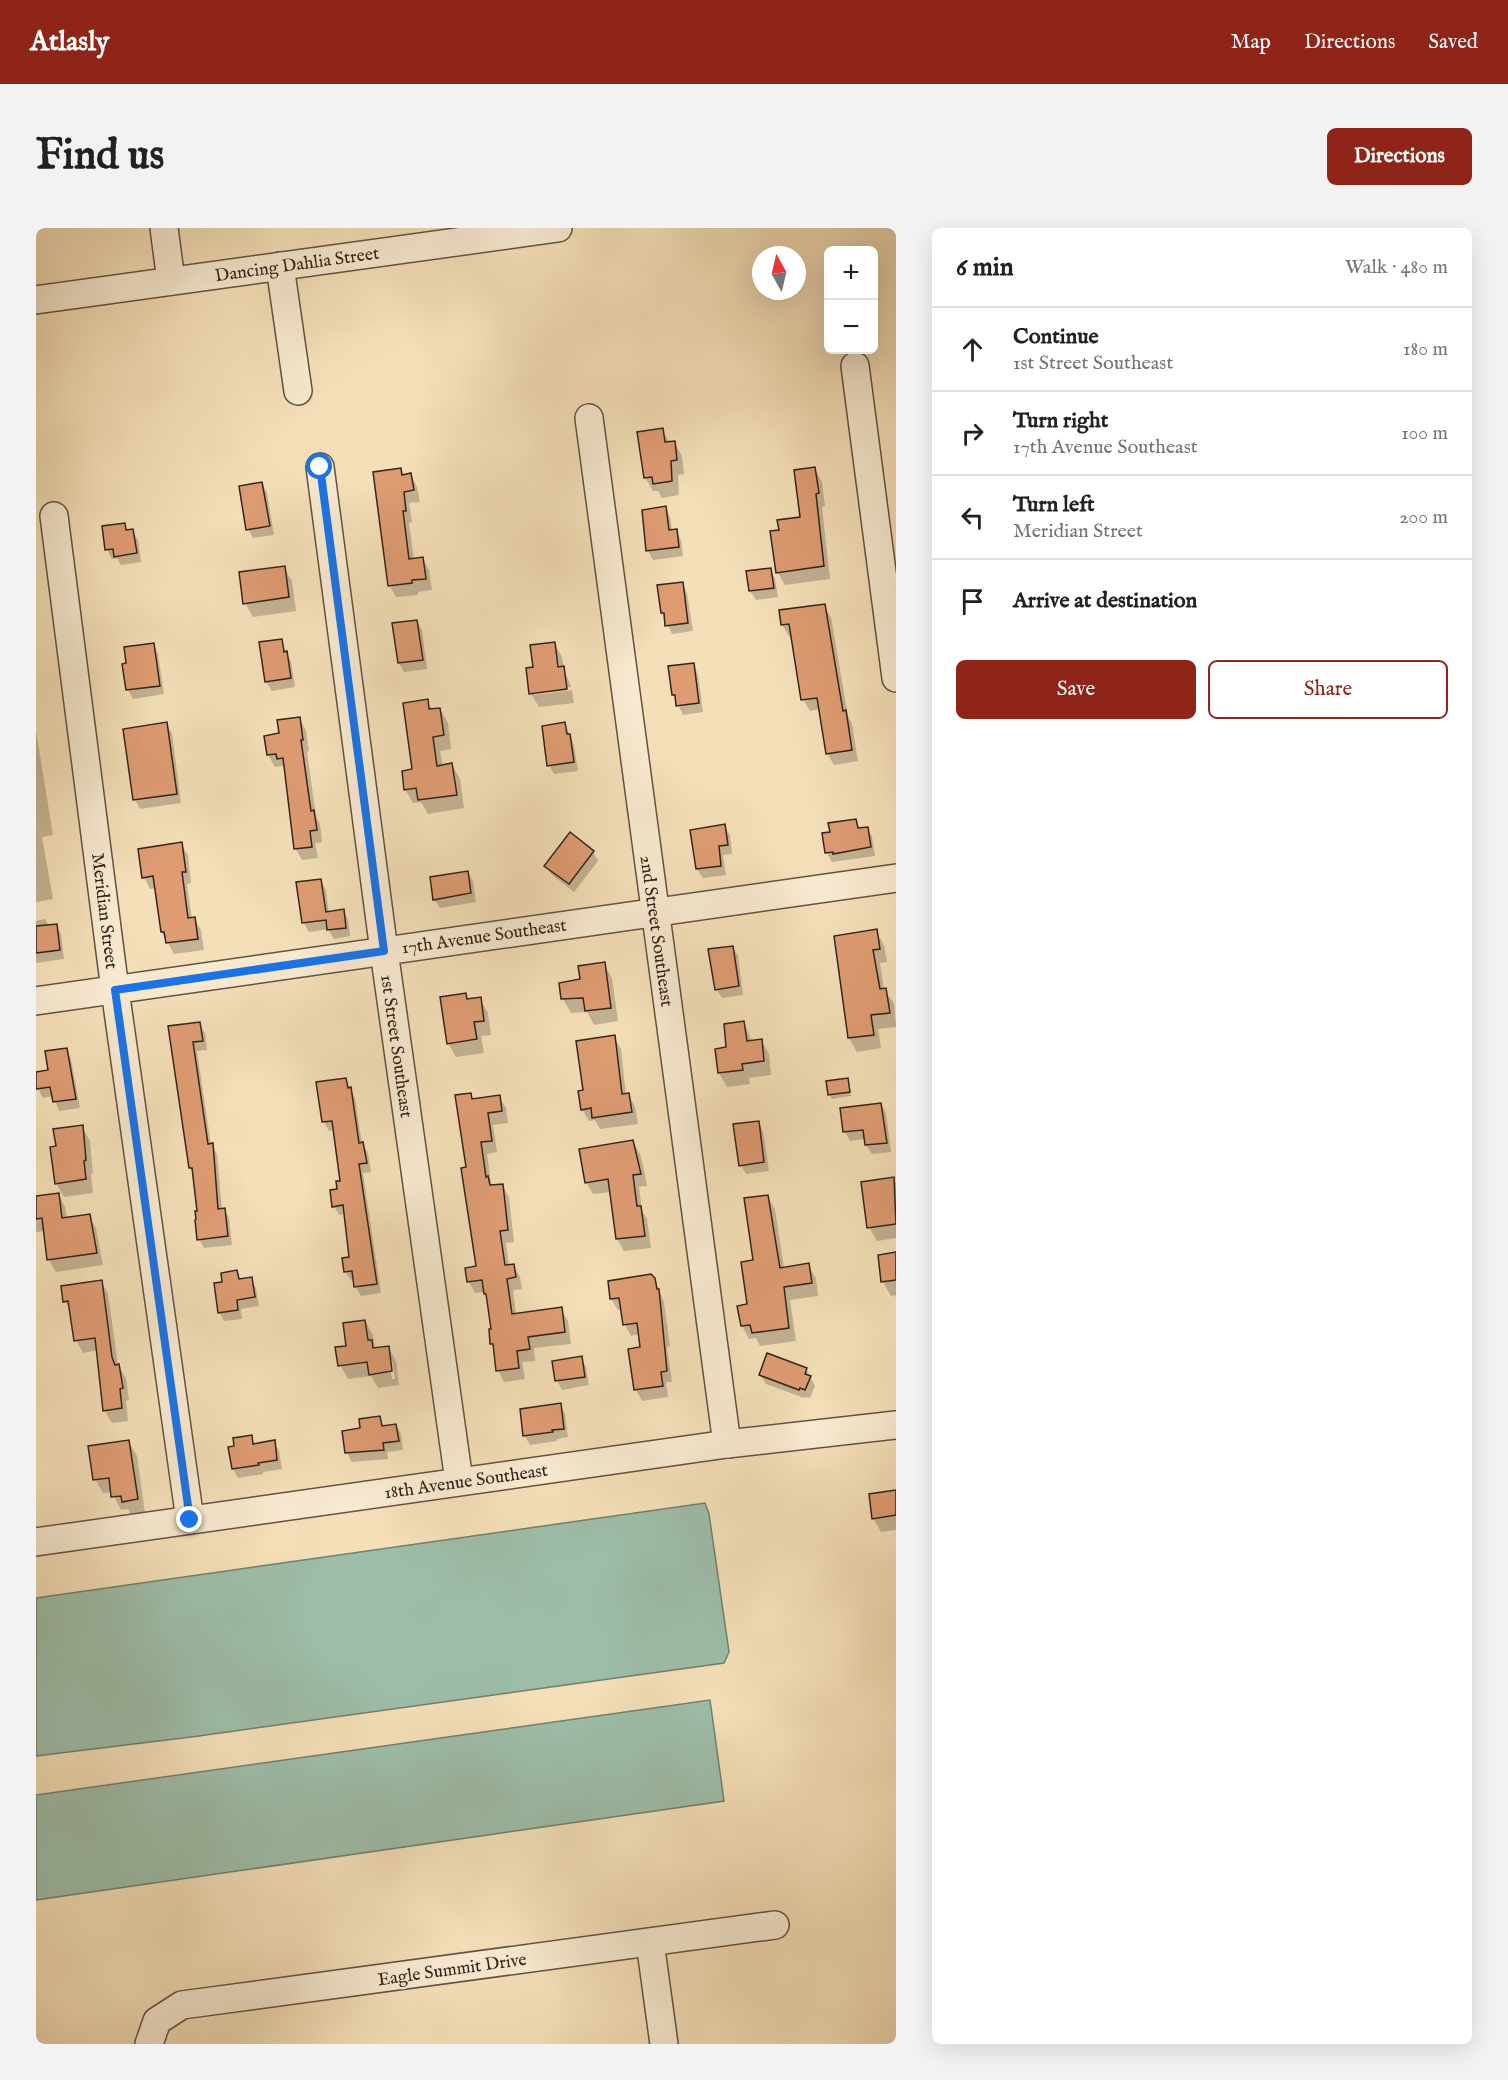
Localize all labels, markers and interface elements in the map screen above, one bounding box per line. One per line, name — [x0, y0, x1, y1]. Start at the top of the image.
text: Atlasly — [30, 25, 109, 60]
text: Map — [1231, 29, 1271, 56]
text: Directions — [1304, 29, 1395, 56]
text: Saved — [1428, 29, 1478, 56]
button: Directions — [1327, 128, 1472, 185]
text: Find us — [36, 130, 164, 183]
street label: Dancing Dahlia Street — [214, 243, 381, 288]
north arrow — [752, 246, 806, 300]
map controls — [824, 246, 878, 354]
button: + — [824, 246, 878, 300]
text: 6 min — [956, 251, 1014, 284]
text: Walk · 480 m — [1345, 255, 1448, 280]
button: − — [824, 300, 878, 354]
text: Continue — [1013, 323, 1099, 351]
icon: ahead — [956, 333, 989, 366]
text: 180 m — [1403, 337, 1448, 362]
text: 1st Street Southeast — [1013, 351, 1173, 376]
text: Turn right — [1013, 407, 1108, 435]
icon: right — [956, 417, 989, 450]
text: 100 m — [1401, 421, 1448, 446]
text: 17th Avenue Southeast — [1013, 435, 1198, 460]
route start — [306, 453, 332, 479]
text: Turn left — [1013, 491, 1095, 519]
icon: left — [956, 501, 989, 534]
text: 200 m — [1399, 505, 1448, 530]
text: Meridian Street — [1013, 519, 1143, 544]
icon: arrive — [956, 585, 989, 618]
text: Arrive at destination — [1013, 587, 1197, 615]
button: Save — [956, 660, 1196, 719]
button: Share — [1208, 660, 1448, 719]
street label: Meridian Street — [85, 852, 122, 971]
street label: 2nd Street Southeast — [634, 854, 678, 1008]
street label: 17th Avenue Southeast — [400, 915, 568, 960]
street label: 1st Street Southeast — [374, 973, 417, 1119]
street label: 18th Avenue Southeast — [383, 1460, 549, 1505]
route end — [176, 1506, 202, 1532]
street label: Eagle Summit Drive — [376, 1949, 528, 1992]

